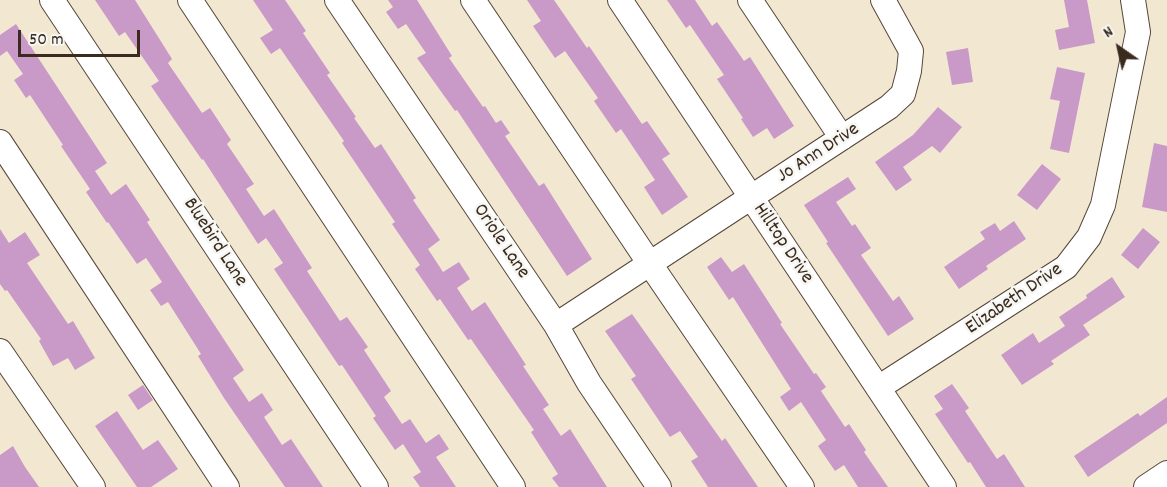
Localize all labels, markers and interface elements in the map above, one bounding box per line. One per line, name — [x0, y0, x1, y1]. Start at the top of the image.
scale bar — [21, 18, 142, 56]
north arrow — [1089, 18, 1149, 78]
text: N — [1099, 21, 1118, 44]
text: 50 m — [29, 28, 64, 53]
street label: Jo Ann Drive — [773, 119, 865, 189]
street label: Bluebird Lane — [176, 194, 252, 292]
street label: Hilltop Drive — [746, 199, 818, 289]
street label: Oriole Lane — [466, 200, 534, 284]
street label: Elizabeth Drive — [962, 259, 1068, 341]

